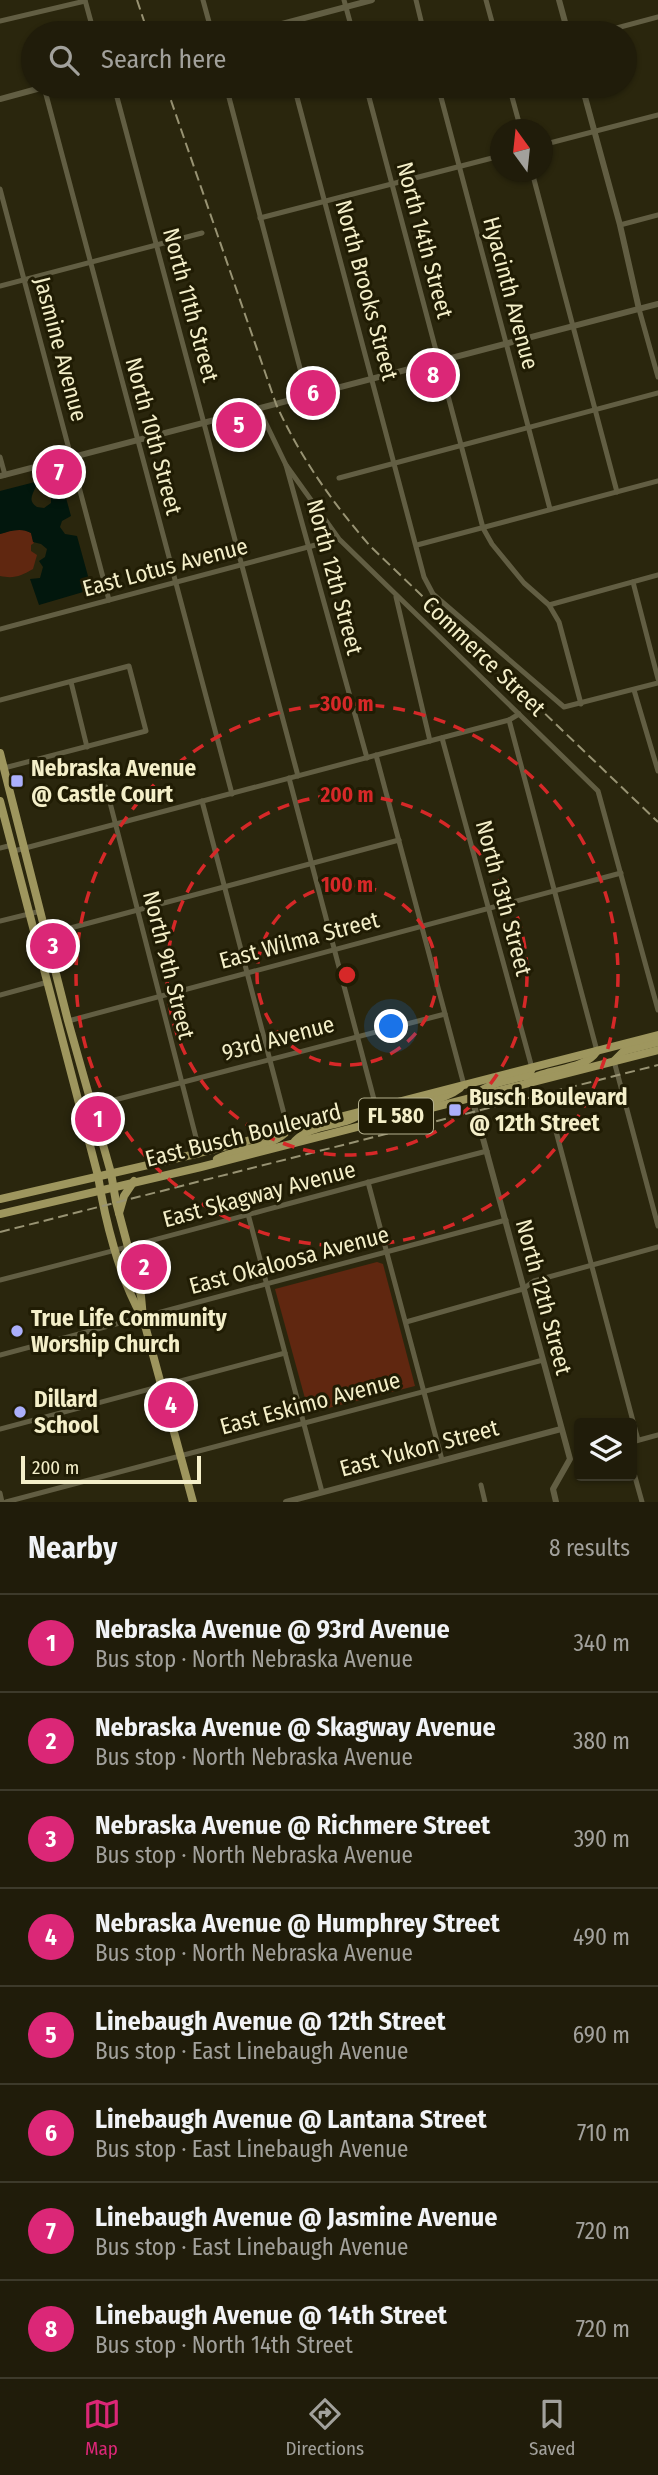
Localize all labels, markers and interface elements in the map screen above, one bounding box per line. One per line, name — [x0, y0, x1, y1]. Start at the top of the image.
search box — [21, 21, 637, 98]
icon: search — [45, 41, 83, 79]
text: Search here — [101, 44, 226, 75]
north arrow — [490, 119, 553, 182]
street label: North 14th Street — [391, 159, 459, 322]
street label: North Brooks Street — [329, 197, 405, 384]
street label: Hyacinth Avenue — [477, 214, 545, 372]
street label: North 11th Street — [157, 225, 225, 386]
street label: Jasmine Avenue — [28, 274, 94, 424]
pin: 8 — [410, 349, 456, 401]
street label: North 10th Street — [120, 354, 189, 518]
pin: 6 — [290, 367, 336, 419]
pin: 5 — [216, 399, 262, 451]
pin: 7 — [36, 446, 82, 498]
street label: North 12th Street — [301, 496, 369, 658]
street label: East Lotus Avenue — [79, 531, 251, 603]
street label: Commerce Street — [417, 590, 552, 722]
text: 300 m — [319, 691, 374, 717]
place label: Nebraska Avenue @ Castle Court — [31, 754, 196, 808]
marker: Nebraska Avenue @ Castle Court — [9, 773, 25, 789]
text: 200 m — [319, 782, 374, 808]
street label: North 13th Street — [470, 817, 538, 979]
text: 100 m — [321, 872, 373, 898]
street label: North 9th Street — [137, 888, 201, 1043]
street label: East Wilma Street — [216, 905, 382, 975]
pin: 3 — [30, 920, 76, 972]
centre of rings — [335, 963, 359, 987]
your location — [374, 1009, 408, 1043]
street label: 93rd Avenue — [219, 1010, 337, 1066]
place label: Busch Boulevard @ 12th Street — [469, 1083, 628, 1137]
pin: 1 — [75, 1093, 121, 1145]
street label: East Busch Boulevard — [142, 1097, 344, 1173]
road number: FL 580 — [359, 1098, 433, 1134]
marker: Busch Boulevard @ 12th Street — [447, 1102, 463, 1118]
street label: East Skagway Avenue — [160, 1155, 358, 1233]
street label: North 12th Street — [510, 1216, 578, 1378]
street label: East Okaloosa Avenue — [186, 1220, 392, 1300]
pin: 2 — [121, 1241, 167, 1293]
place label: True Life Community Worship Church — [31, 1304, 228, 1358]
marker: True Life Community Worship Church — [9, 1323, 25, 1339]
street label: East Eskimo Avenue — [217, 1365, 403, 1441]
pin: 4 — [148, 1379, 194, 1431]
place label: Dillard School — [34, 1385, 100, 1439]
marker: Dillard School — [12, 1404, 28, 1420]
street label: East Yukon Street — [336, 1413, 502, 1483]
map controls — [574, 1418, 637, 1481]
button: layers — [574, 1418, 637, 1481]
scale bar — [21, 1453, 201, 1485]
text: 200 m — [32, 1456, 79, 1479]
text: Nearby — [28, 1530, 117, 1566]
text: 8 results — [549, 1534, 630, 1562]
text: Nebraska Avenue @ 93rd Avenue — [95, 1614, 450, 1645]
text: 1 — [46, 1629, 56, 1657]
text: 340 m — [574, 1629, 630, 1657]
text: Bus stop · North Nebraska Avenue — [95, 1645, 413, 1673]
text: Nebraska Avenue @ Skagway Avenue — [95, 1712, 496, 1743]
text: 2 — [46, 1727, 56, 1755]
text: 380 m — [573, 1727, 630, 1755]
text: Bus stop · North Nebraska Avenue — [95, 1743, 413, 1771]
text: Nebraska Avenue @ Richmere Street — [95, 1810, 490, 1841]
text: 3 — [46, 1825, 56, 1853]
text: 390 m — [574, 1825, 630, 1853]
text: Bus stop · North Nebraska Avenue — [95, 1841, 413, 1869]
text: Nebraska Avenue @ Humphrey Street — [95, 1908, 500, 1939]
text: 4 — [45, 1923, 57, 1951]
text: 490 m — [573, 1923, 630, 1951]
text: Bus stop · North Nebraska Avenue — [95, 1939, 413, 1967]
text: Linebaugh Avenue @ 12th Street — [95, 2006, 446, 2037]
text: 5 — [45, 2021, 57, 2049]
text: 690 m — [573, 2021, 630, 2049]
text: Bus stop · East Linebaugh Avenue — [95, 2037, 408, 2065]
text: Linebaugh Avenue @ Lantana Street — [95, 2104, 487, 2135]
text: 6 — [45, 2119, 57, 2147]
text: 710 m — [577, 2119, 630, 2147]
text: Bus stop · East Linebaugh Avenue — [95, 2135, 408, 2163]
text: Linebaugh Avenue @ Jasmine Avenue — [95, 2202, 497, 2233]
text: 7 — [46, 2217, 56, 2245]
text: 720 m — [576, 2217, 630, 2245]
text: Bus stop · East Linebaugh Avenue — [95, 2233, 408, 2261]
text: Linebaugh Avenue @ 14th Street — [95, 2300, 447, 2331]
text: 8 — [45, 2315, 57, 2343]
text: 720 m — [576, 2315, 630, 2343]
text: Bus stop · North 14th Street — [95, 2331, 353, 2359]
tab: Map — [83, 2395, 121, 2460]
tab: Directions — [286, 2395, 364, 2460]
tab: Saved — [529, 2395, 575, 2460]

